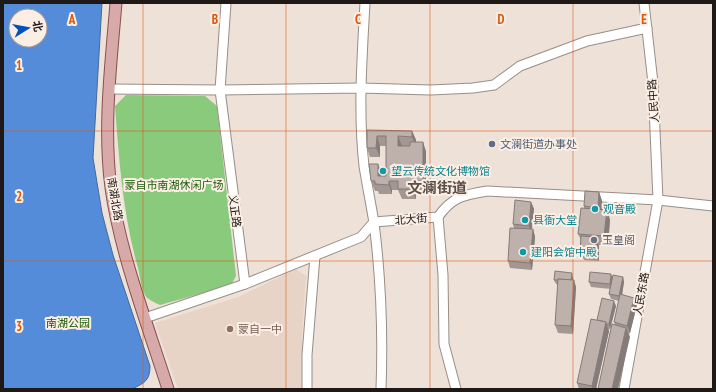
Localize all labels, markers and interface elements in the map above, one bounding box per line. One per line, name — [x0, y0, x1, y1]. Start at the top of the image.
north arrow — [8, 8, 48, 48]
text: A — [68, 11, 76, 28]
text: B — [212, 11, 218, 28]
text: C — [355, 11, 361, 28]
text: D — [498, 11, 505, 28]
text: E — [641, 11, 647, 28]
text: 北 — [30, 19, 46, 33]
text: 1 — [16, 57, 22, 74]
street label: 人民中路 — [644, 79, 662, 123]
place label: 文澜街道办事处 — [500, 137, 577, 151]
marker: 文澜街道办事处 — [487, 139, 497, 149]
place label: 望云传统文化博物馆 — [391, 164, 490, 178]
marker: 望云传统文化博物馆 — [378, 166, 388, 176]
street label: 南湖北路 — [104, 176, 126, 222]
park label: 蒙自市南湖休闲广场 — [125, 178, 224, 192]
district label: 文澜街道 — [407, 178, 467, 197]
text: 2 — [16, 188, 22, 205]
street label: 义正路 — [226, 194, 244, 228]
place label: 观音殿 — [603, 202, 636, 216]
marker: 观音殿 — [590, 204, 600, 214]
street label: 北大街 — [394, 211, 428, 227]
place label: 县衙大堂 — [533, 213, 577, 227]
marker: 县衙大堂 — [520, 215, 530, 225]
place label: 玉皇阁 — [602, 233, 635, 247]
marker: 玉皇阁 — [589, 235, 599, 245]
place label: 建阳会馆中殿 — [531, 245, 597, 259]
marker: 建阳会馆中殿 — [518, 247, 528, 257]
street label: 人民东路 — [630, 271, 652, 317]
park label: 南湖公园 — [46, 316, 90, 330]
text: 3 — [16, 318, 22, 335]
place label: 蒙自一中 — [238, 322, 282, 336]
marker: 蒙自一中 — [225, 324, 235, 334]

